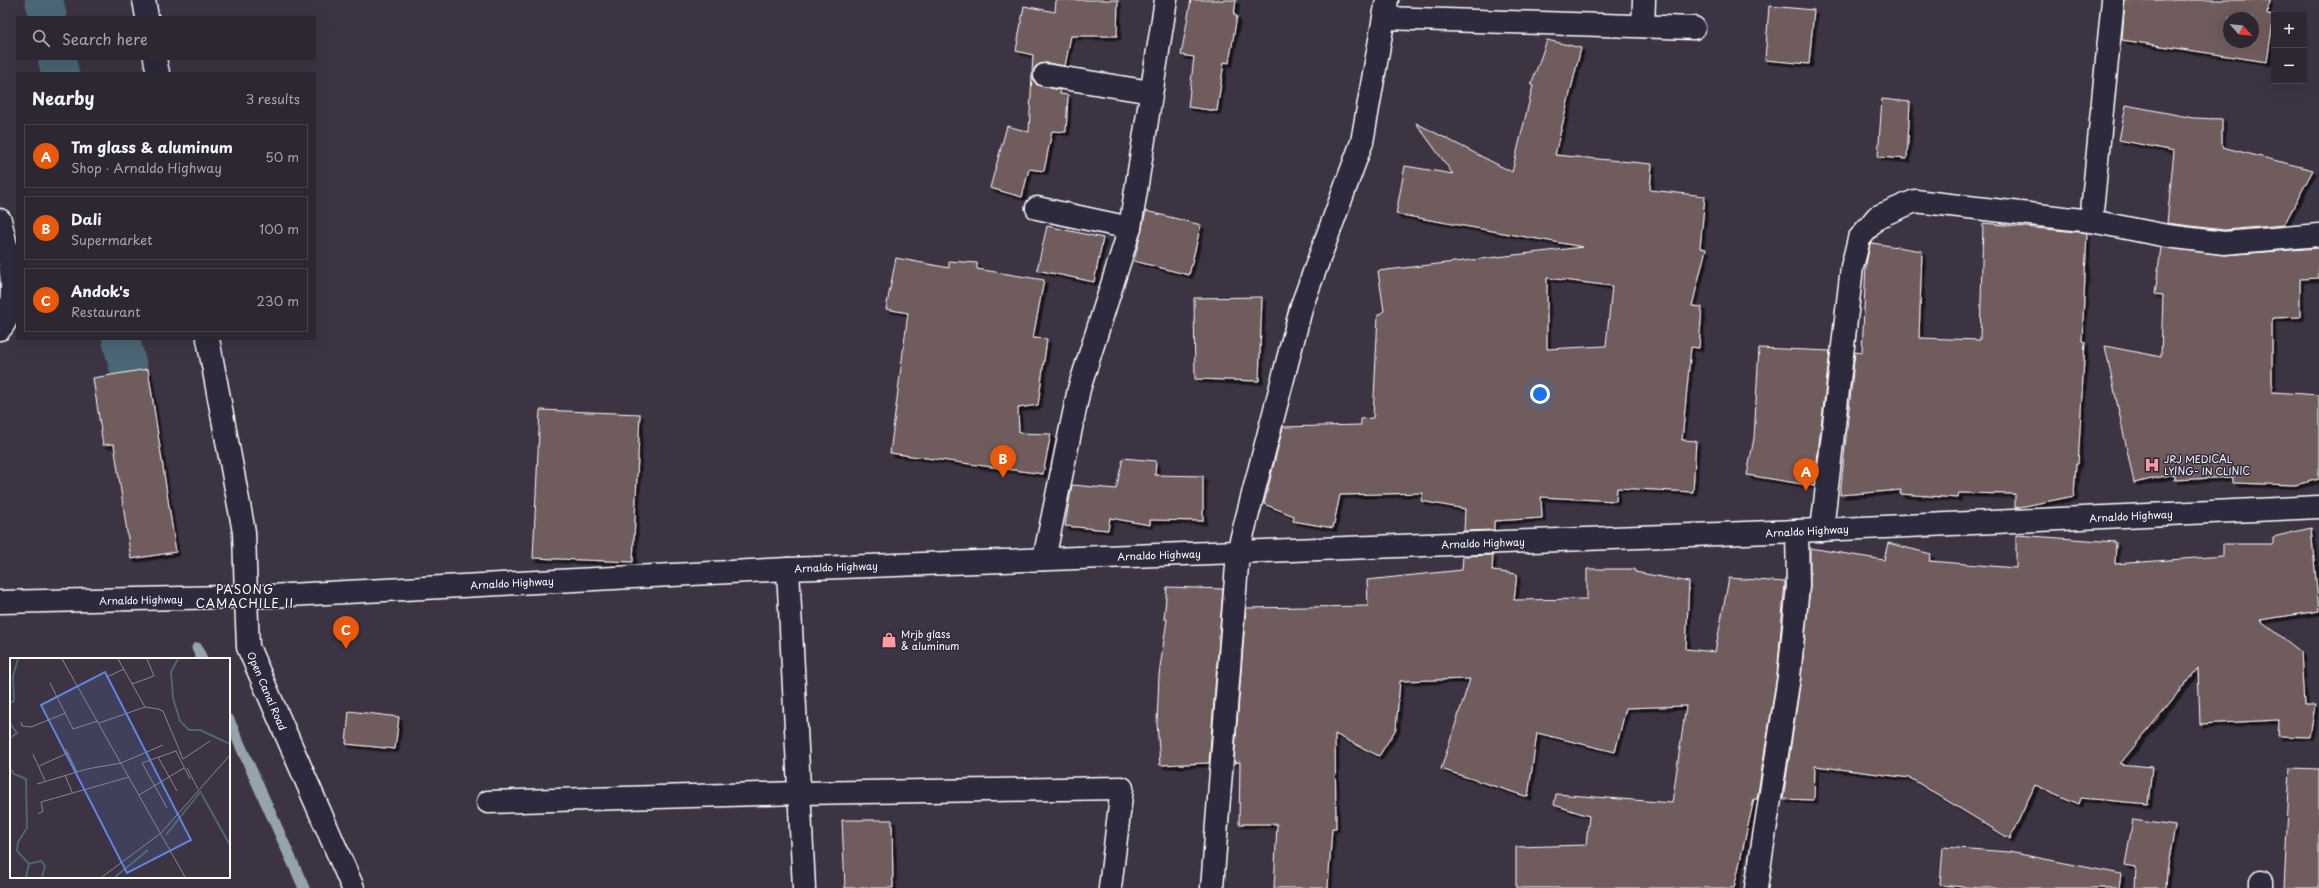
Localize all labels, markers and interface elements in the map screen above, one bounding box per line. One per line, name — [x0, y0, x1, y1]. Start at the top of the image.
north arrow — [2223, 12, 2259, 48]
map controls — [2271, 12, 2307, 84]
button: + — [2271, 12, 2307, 48]
search box — [16, 16, 316, 60]
icon: search — [30, 27, 52, 49]
text: Search here — [62, 27, 148, 50]
button: − — [2271, 48, 2307, 84]
text: Nearby — [32, 85, 94, 111]
text: 3 results — [246, 89, 300, 108]
text: Tm glass & aluminum — [71, 135, 233, 158]
text: A — [41, 147, 51, 166]
text: 50 m — [265, 147, 299, 166]
text: Shop · Arnaldo Highway — [71, 158, 222, 177]
text: Dali — [71, 207, 102, 230]
text: B — [42, 219, 50, 238]
text: 100 m — [259, 219, 299, 238]
text: Supermarket — [71, 230, 153, 249]
text: Andok's — [71, 279, 130, 302]
text: C — [41, 291, 51, 310]
text: 230 m — [257, 291, 299, 310]
text: Restaurant — [71, 302, 141, 321]
your location — [1530, 384, 1550, 404]
pin: B — [990, 445, 1016, 478]
place label: JRJ MEDICAL LYING- IN CLINIC — [2164, 451, 2250, 478]
hospital icon: JRJ MEDICAL LYING- IN CLINIC — [2143, 456, 2161, 474]
pin: A — [1793, 458, 1819, 491]
street label: Arnaldo Highway — [2089, 506, 2173, 526]
street label: Arnaldo Highway — [1765, 521, 1849, 541]
street label: Arnaldo Highway — [1441, 534, 1525, 552]
street label: Arnaldo Highway — [1117, 546, 1201, 564]
street label: Arnaldo Highway — [794, 558, 878, 576]
street label: Arnaldo Highway — [470, 573, 554, 593]
district label: PASONG CAMACHILE II — [196, 580, 294, 612]
street label: Arnaldo Highway — [99, 591, 183, 609]
pin: C — [333, 616, 359, 649]
place label: Mrjb glass & aluminum — [901, 626, 959, 653]
shop icon: Mrjb glass & aluminum — [880, 631, 898, 649]
street label: Open Canal Road — [244, 649, 291, 733]
inset map — [10, 658, 230, 878]

